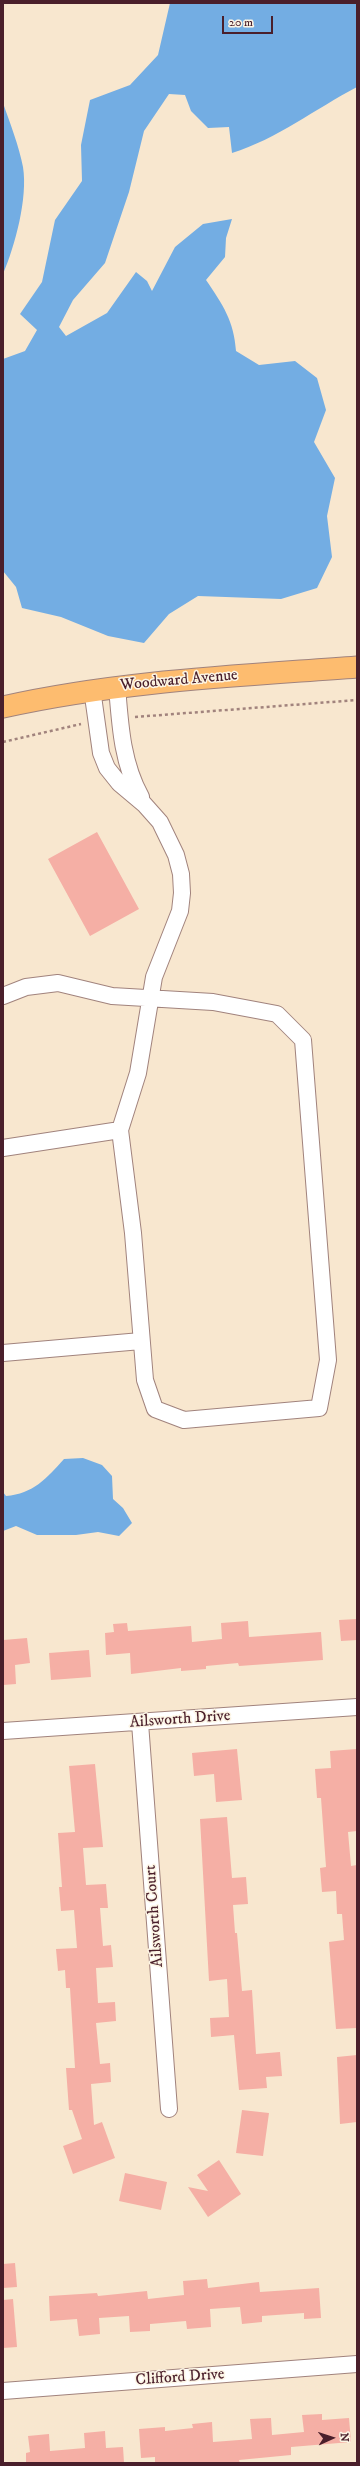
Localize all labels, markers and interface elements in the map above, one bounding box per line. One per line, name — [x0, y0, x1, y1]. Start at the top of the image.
scale bar — [224, 8, 275, 34]
text: 20 m — [229, 15, 253, 30]
street label: Woodward Avenue — [119, 666, 239, 696]
street label: Ailsworth Drive — [129, 1707, 231, 1733]
street label: Ailsworth Court — [142, 1864, 168, 1968]
street label: Clifford Drive — [135, 2365, 225, 2391]
north arrow — [312, 2418, 352, 2458]
text: N — [337, 2432, 351, 2442]

